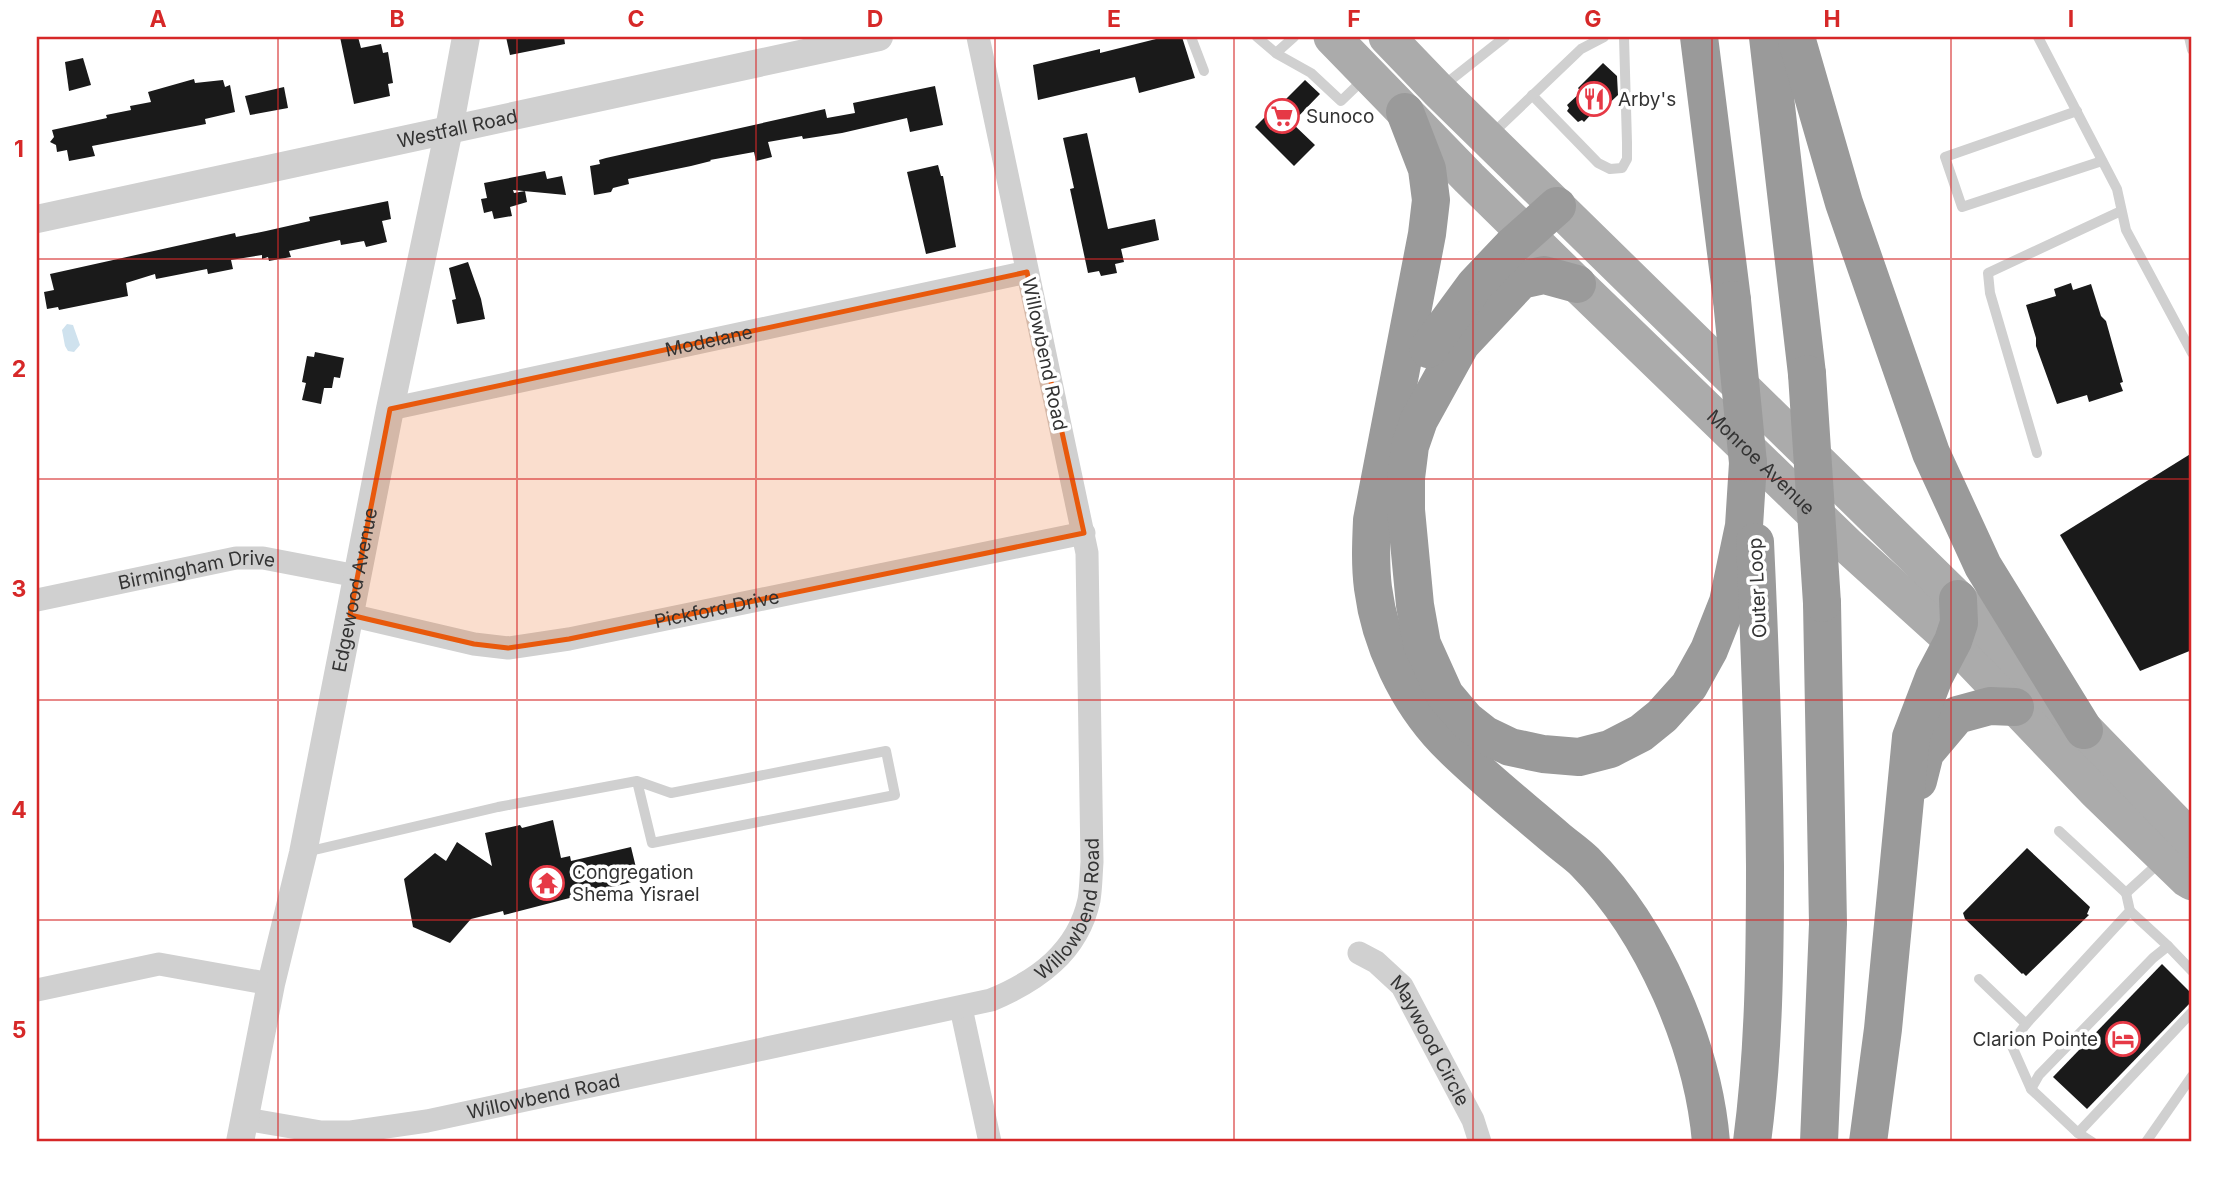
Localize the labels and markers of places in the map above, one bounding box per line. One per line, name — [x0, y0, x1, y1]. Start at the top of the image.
restaurant icon: Arby's — [1575, 80, 1613, 118]
place label: Arby's — [1618, 88, 1676, 111]
supermarket icon: Sunoco — [1263, 97, 1301, 135]
place label: Sunoco — [1306, 105, 1374, 128]
place label: Congregation Shema Yisrael — [572, 861, 700, 906]
temple icon: Congregation Shema Yisrael — [528, 864, 566, 902]
hotel icon: Clarion Pointe — [2104, 1020, 2142, 1058]
place label: Clarion Pointe — [1972, 1028, 2098, 1051]

